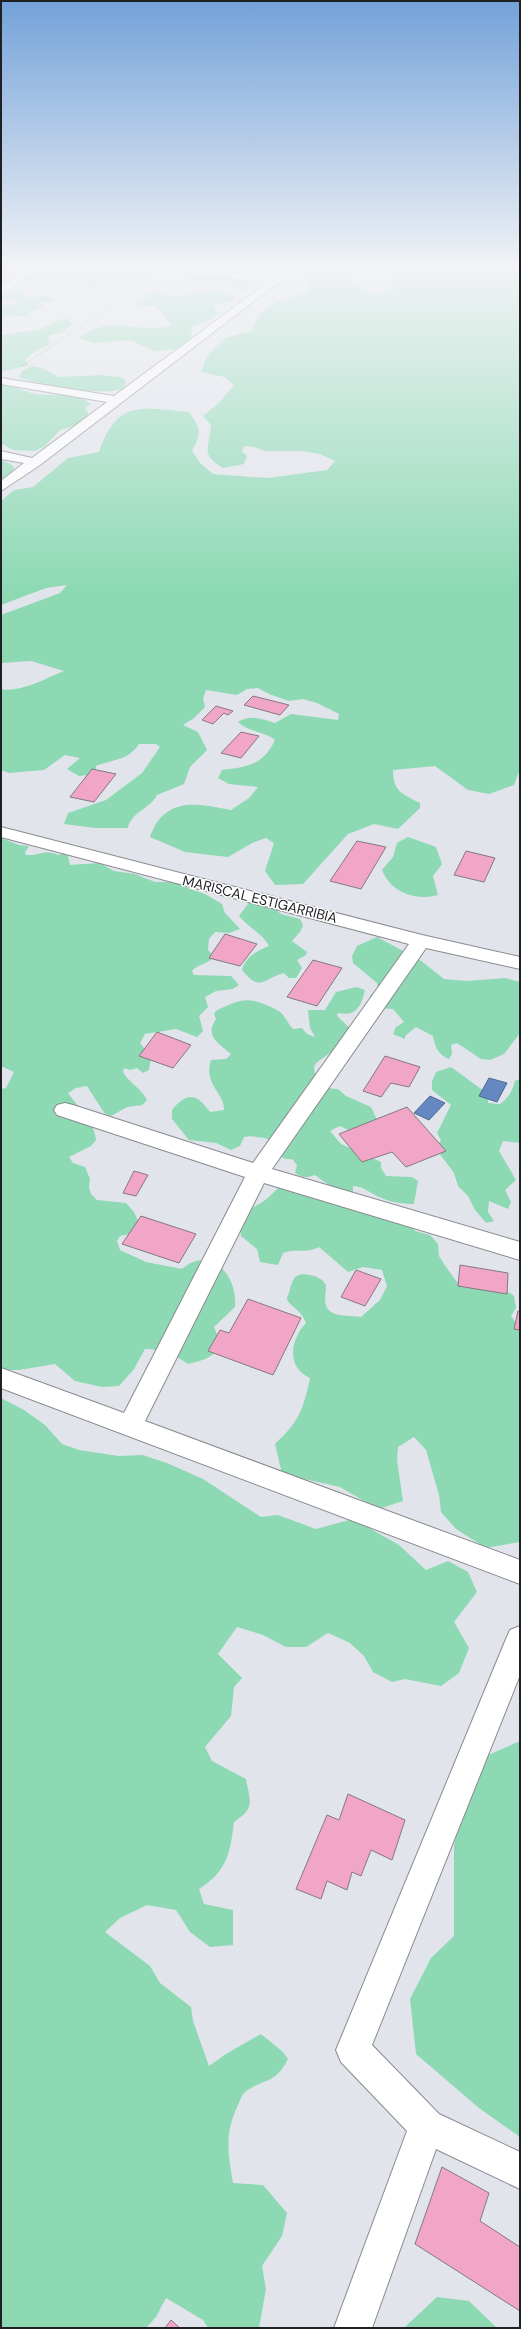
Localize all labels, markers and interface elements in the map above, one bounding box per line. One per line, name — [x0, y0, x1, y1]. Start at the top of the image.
street label: MARISCAL ESTIGARRIBIA — [181, 871, 339, 927]

